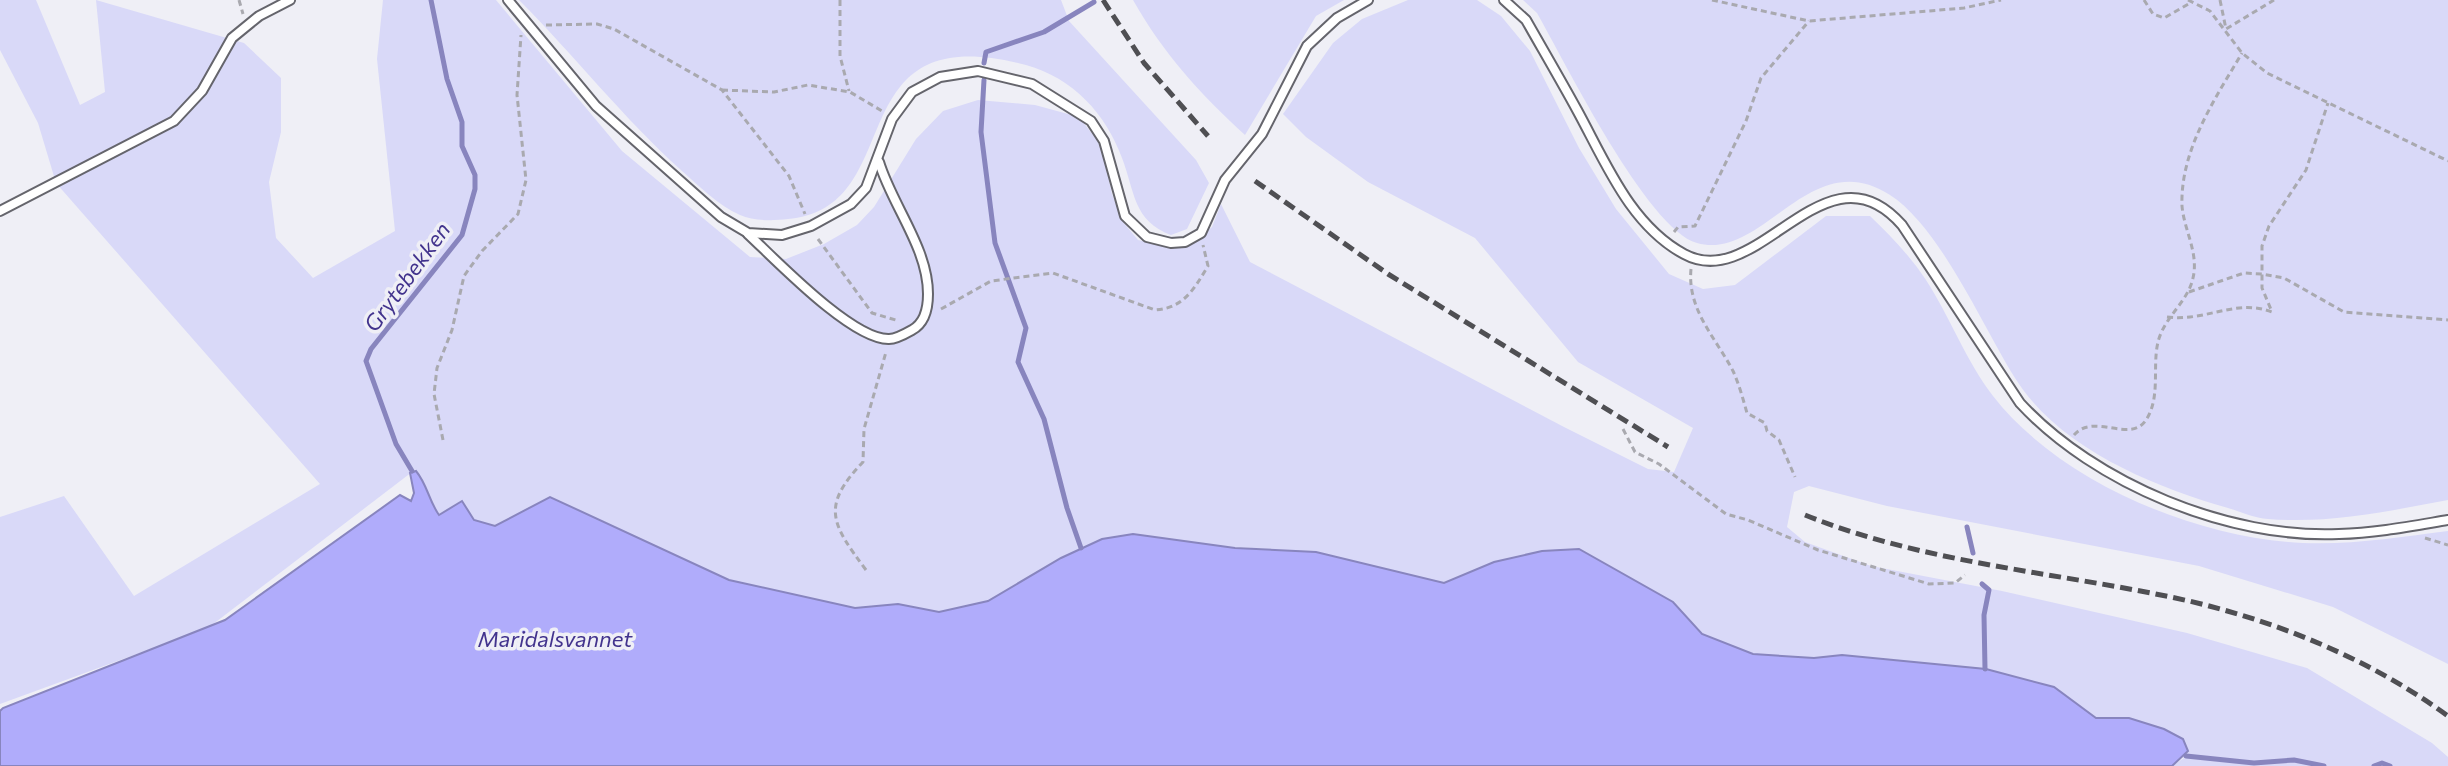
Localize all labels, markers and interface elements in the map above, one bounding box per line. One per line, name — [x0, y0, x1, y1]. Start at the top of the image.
water label: Grytebekken — [358, 217, 455, 337]
water label: Maridalsvannet — [478, 625, 633, 652]

